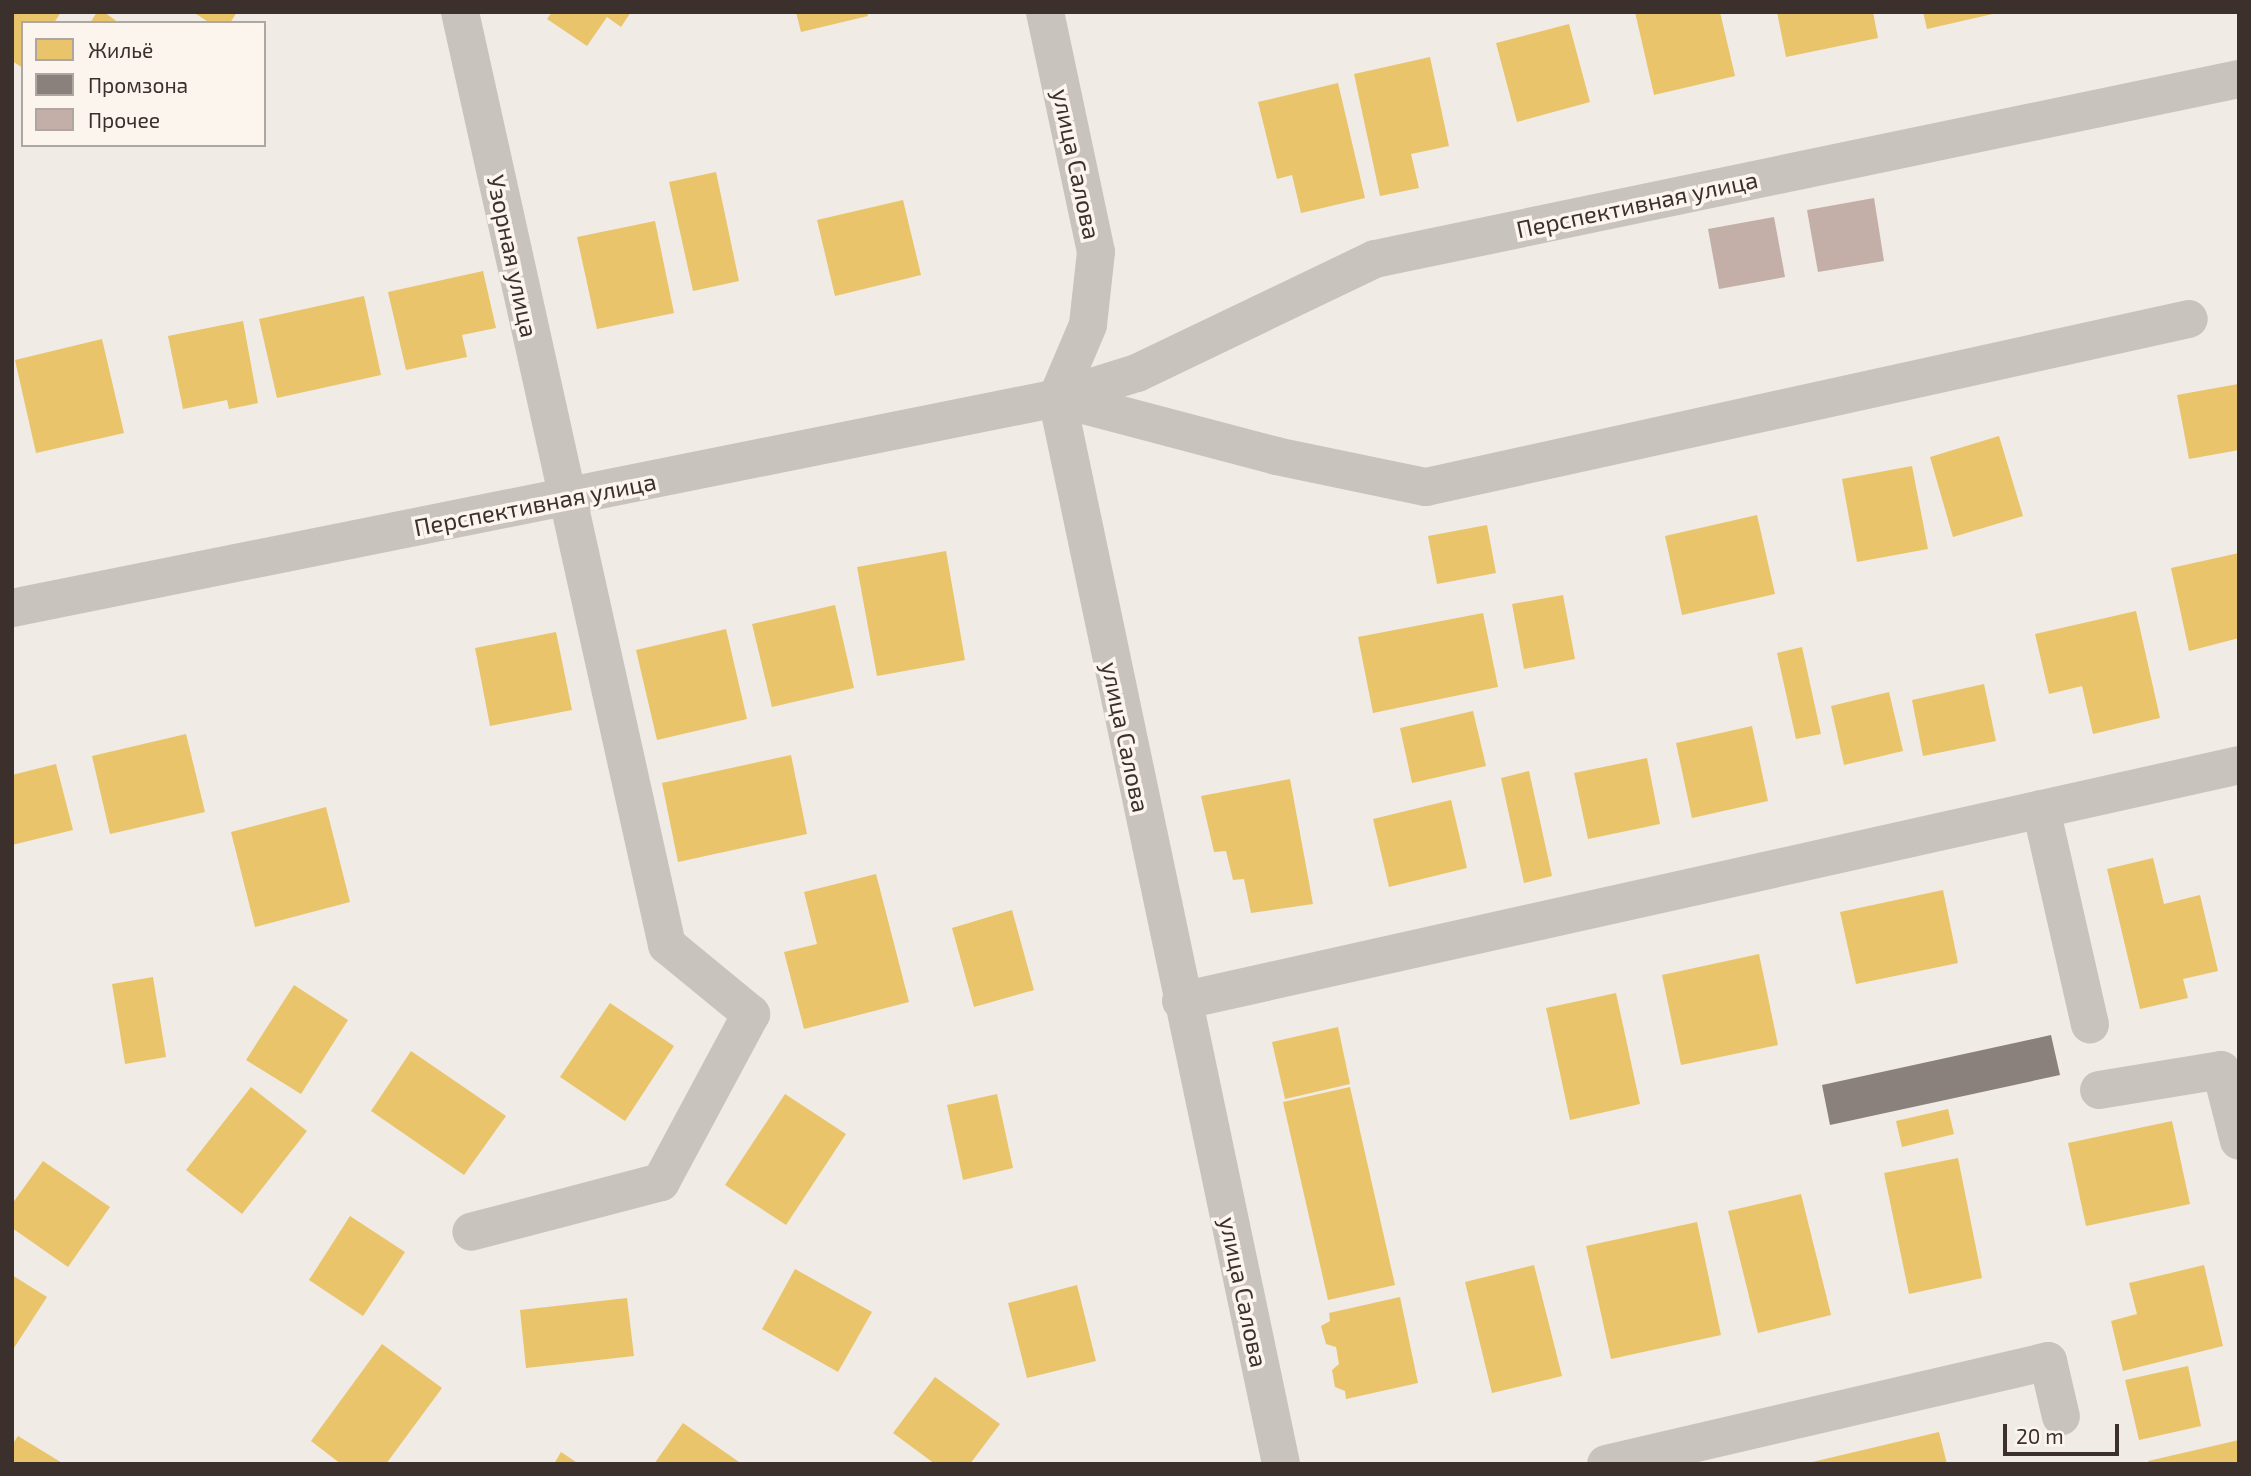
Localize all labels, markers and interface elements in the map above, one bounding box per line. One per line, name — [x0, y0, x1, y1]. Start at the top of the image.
legend — [21, 21, 266, 147]
text: Жильё — [88, 37, 153, 62]
text: Промзона — [88, 72, 188, 97]
street label: улица Салова — [1047, 86, 1107, 242]
text: Прочее — [88, 107, 160, 132]
street label: Перспективная улица — [1514, 164, 1760, 244]
street label: Узорная улица — [482, 172, 544, 340]
street label: Перспективная улица — [411, 466, 659, 542]
street label: улица Салова — [1096, 659, 1156, 815]
street label: улица Салова — [1214, 1214, 1274, 1370]
scale bar — [2006, 1410, 2122, 1454]
text: 20 m — [2016, 1423, 2064, 1448]

